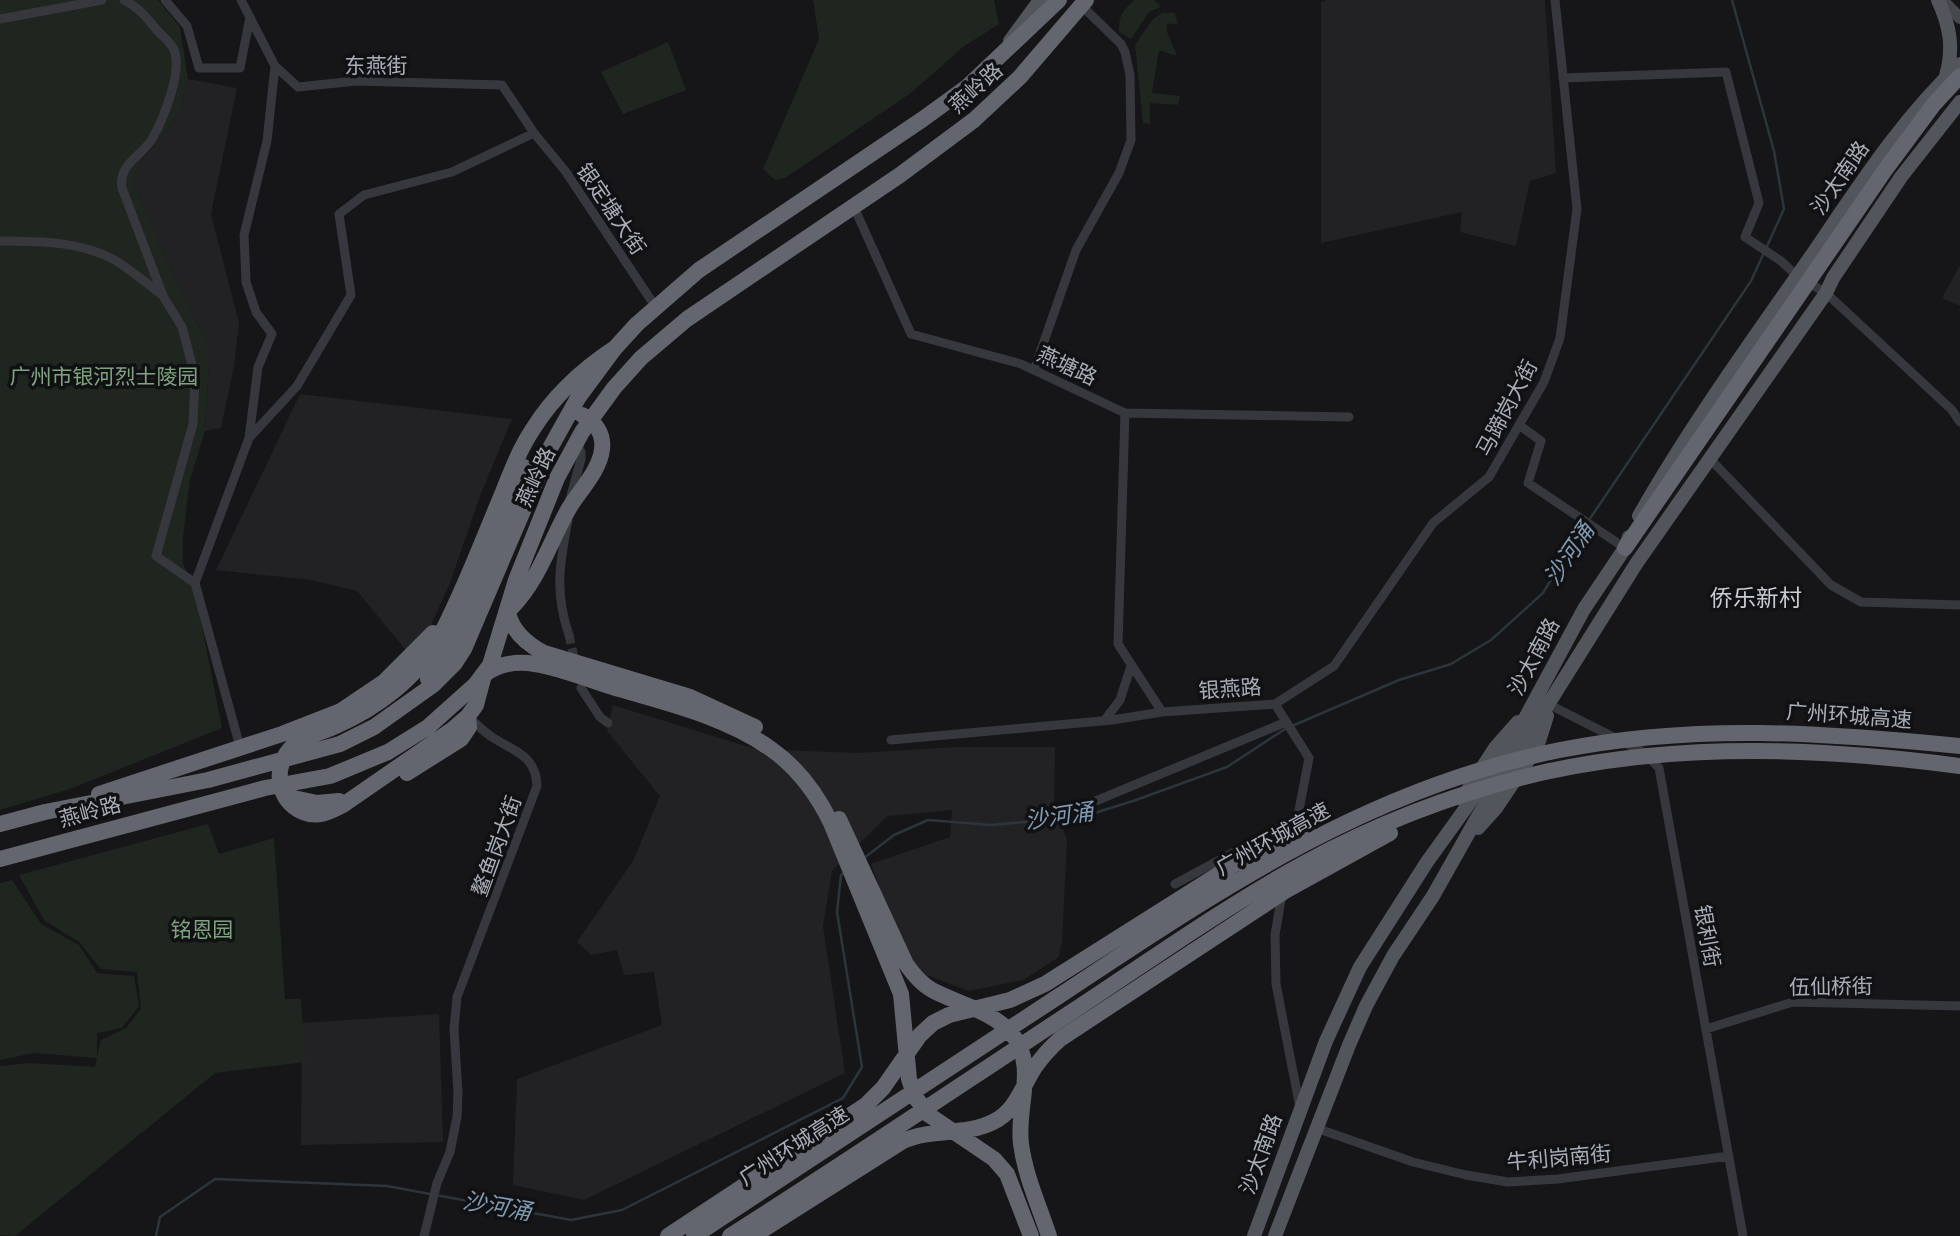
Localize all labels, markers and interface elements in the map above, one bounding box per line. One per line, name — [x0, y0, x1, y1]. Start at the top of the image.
street label: 东燕街 — [345, 52, 408, 77]
street label: 燕岭路 — [943, 57, 1007, 117]
street label: 沙太南路 — [1804, 136, 1873, 219]
street label: 银定塘大街 — [573, 158, 652, 259]
street label: 燕塘路 — [1034, 340, 1101, 389]
street label: 马蹄岗大街 — [1470, 355, 1541, 460]
park label: 广州市银河烈士陵园 — [10, 363, 199, 388]
street label: 燕岭路 — [510, 443, 559, 510]
water label: 沙河涌 — [1537, 515, 1601, 590]
district label: 侨乐新村 — [1710, 583, 1802, 611]
street label: 沙太南路 — [1502, 613, 1563, 699]
street label: 银燕路 — [1198, 673, 1262, 702]
street label: 广州环城高速 — [1785, 698, 1913, 731]
street label: 燕岭路 — [56, 790, 123, 831]
street label: 鳌鱼岗大街 — [466, 792, 525, 899]
water label: 沙河涌 — [1023, 796, 1098, 834]
street label: 广州环城高速 — [1211, 796, 1333, 879]
street label: 银利街 — [1691, 903, 1726, 969]
park label: 铭恩园 — [171, 916, 234, 941]
street label: 伍仙桥街 — [1789, 972, 1873, 999]
street label: 广州环城高速 — [734, 1100, 853, 1190]
street label: 沙太南路 — [1233, 1110, 1286, 1197]
street label: 牛利岗南街 — [1505, 1139, 1612, 1174]
water label: 沙河涌 — [461, 1185, 537, 1225]

